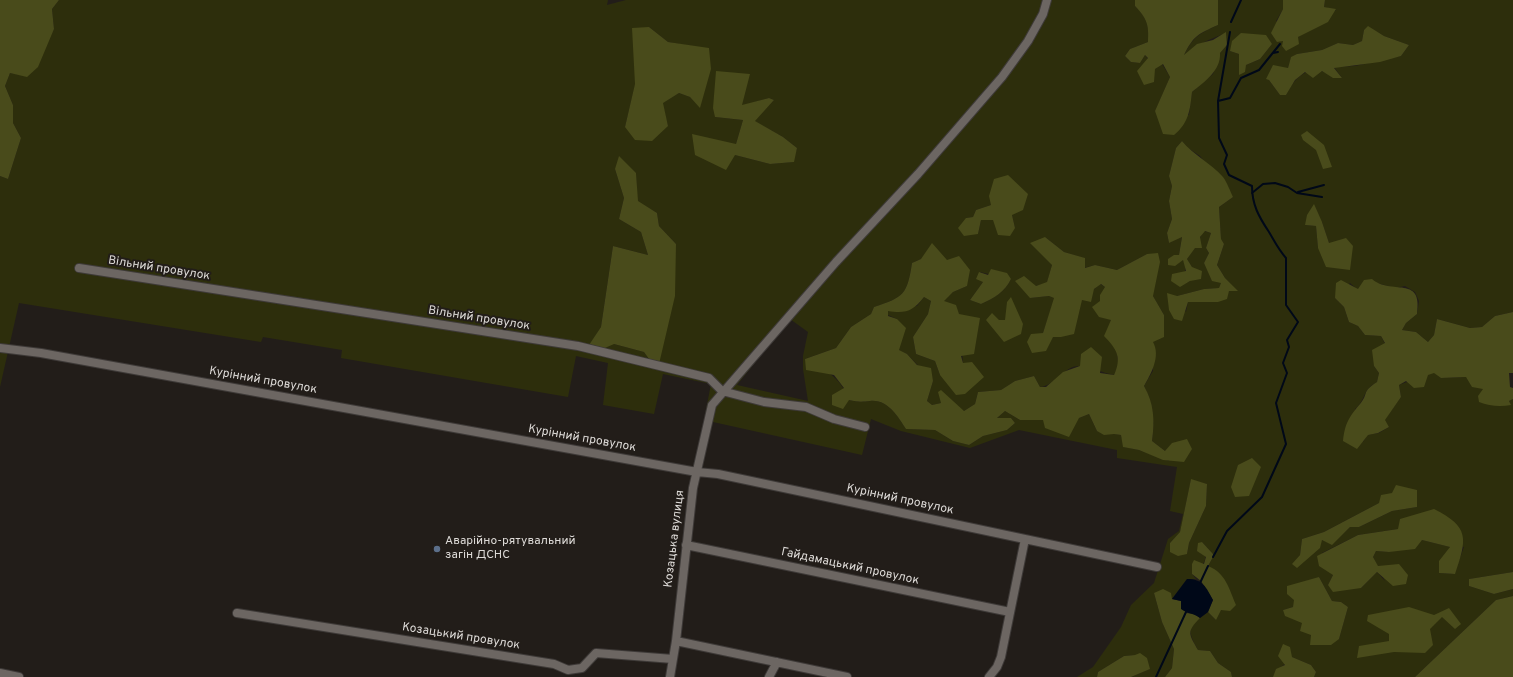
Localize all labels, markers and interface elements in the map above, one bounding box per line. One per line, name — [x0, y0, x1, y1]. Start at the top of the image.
street label: Вільний провулок — [107, 254, 211, 284]
street label: Вільний провулок — [427, 304, 531, 334]
street label: Курінний провулок — [208, 364, 318, 398]
street label: Курінний провулок — [527, 422, 637, 456]
street label: Курінний провулок — [845, 482, 955, 518]
street label: Козацька вулиця — [662, 489, 688, 589]
place label: Аварійно-рятувальний загін ДСНС — [445, 535, 576, 563]
marker: Аварійно-рятувальний загін ДСНС — [432, 544, 442, 554]
street label: Гайдамацький провулок — [780, 545, 920, 589]
street label: Козацький провулок — [401, 621, 521, 653]

